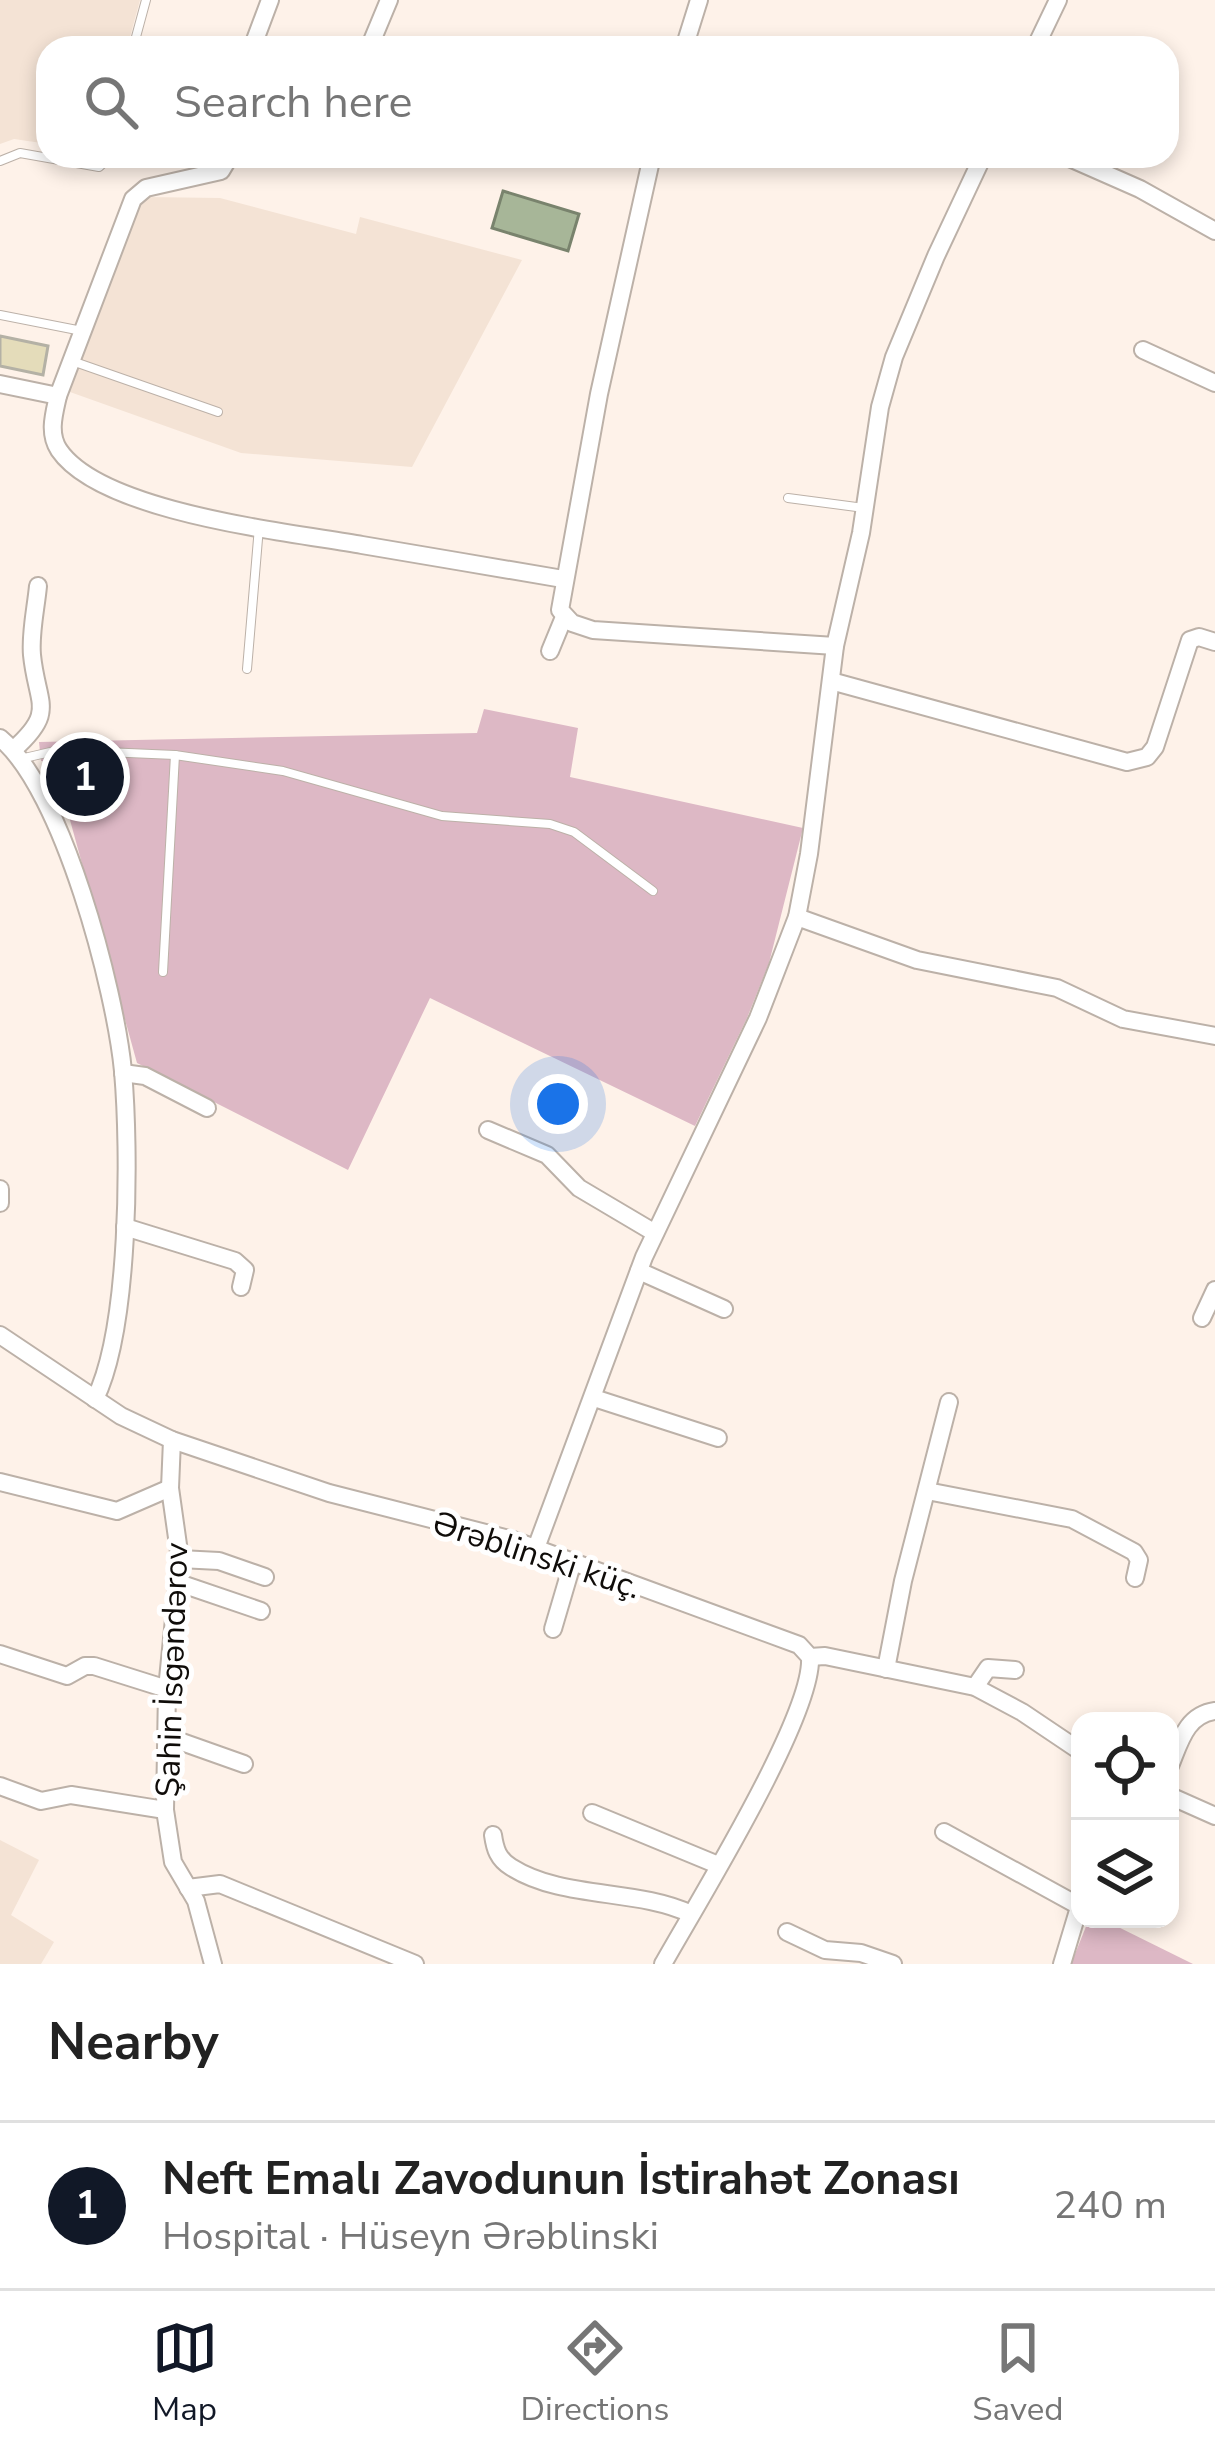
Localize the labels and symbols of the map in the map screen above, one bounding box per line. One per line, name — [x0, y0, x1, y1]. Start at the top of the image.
pin: 1 — [46, 732, 124, 822]
your location — [528, 1074, 588, 1134]
street label: Ərəblinski küç. — [427, 1501, 646, 1610]
street label: Şahin İsgəndərov — [146, 1542, 199, 1798]

